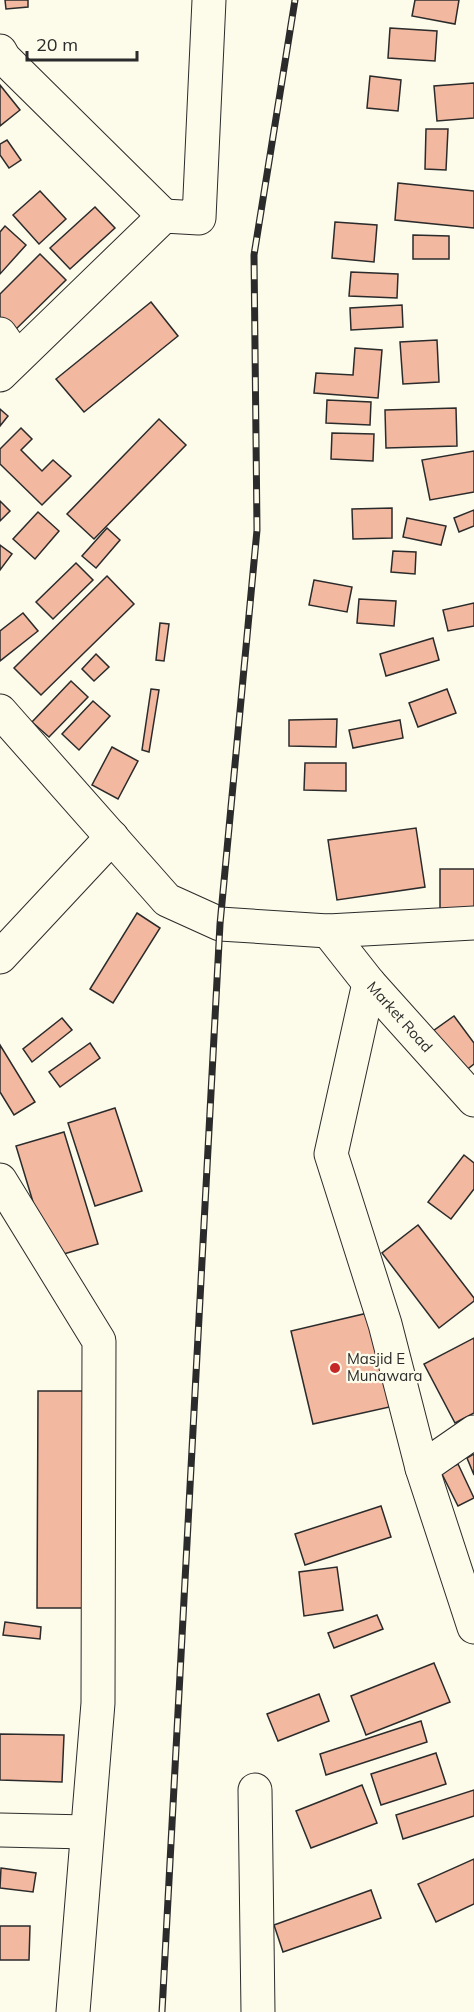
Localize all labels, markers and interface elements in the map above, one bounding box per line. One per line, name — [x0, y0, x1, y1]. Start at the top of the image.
scale bar — [27, 24, 136, 62]
text: 20 m — [36, 33, 78, 56]
street label: Market Road — [363, 977, 437, 1056]
place label: Masjid E Munawara — [347, 1349, 423, 1385]
marker: Masjid E Munawara — [328, 1361, 342, 1375]

